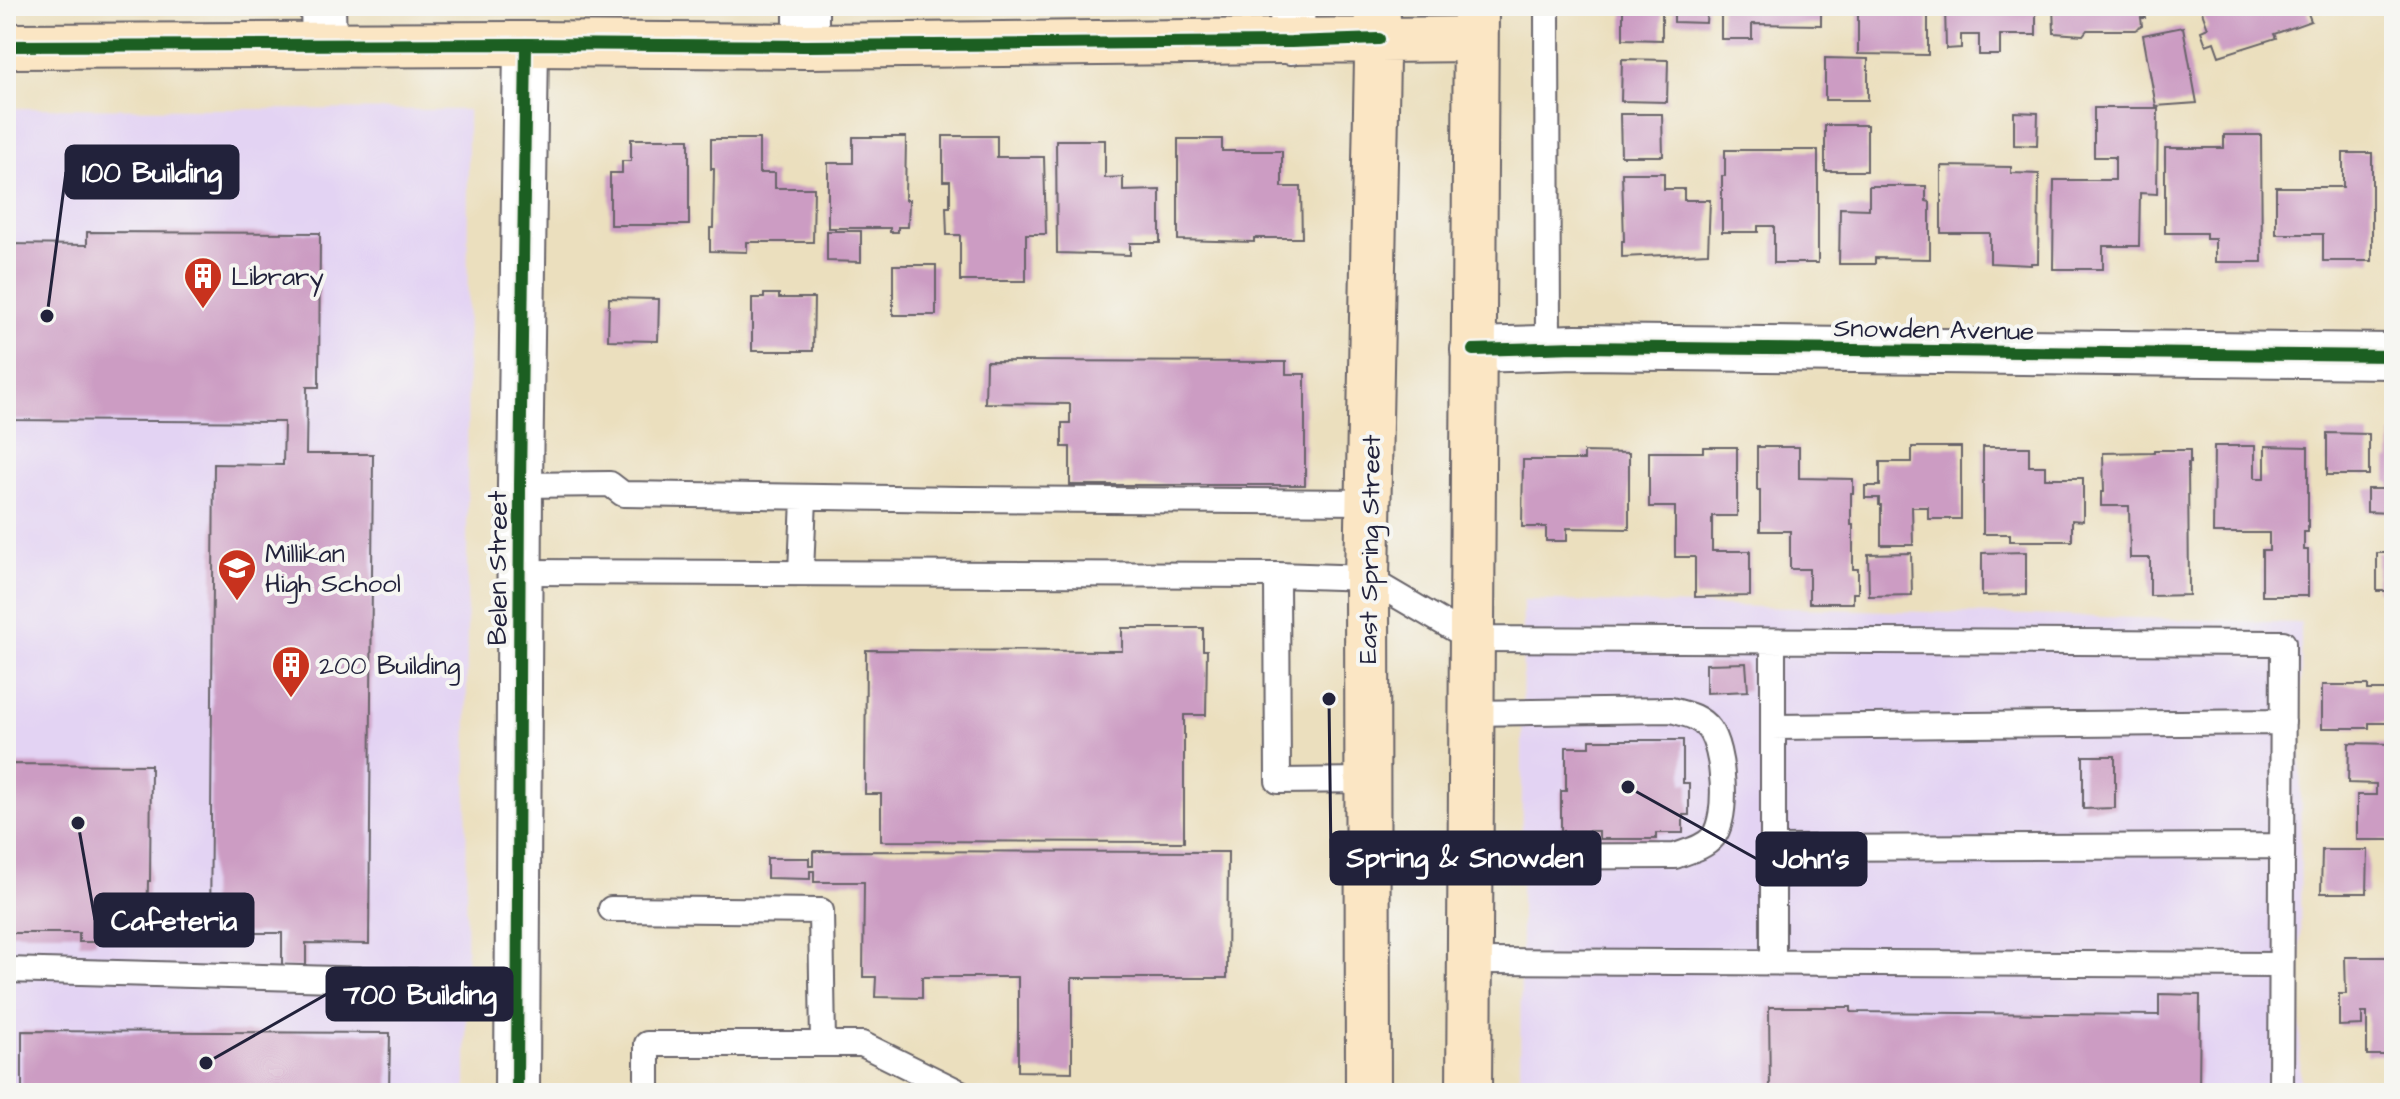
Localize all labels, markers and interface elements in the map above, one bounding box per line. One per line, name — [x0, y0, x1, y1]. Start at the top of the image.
callout: 100 Building — [66, 146, 238, 198]
text: 100 Building — [82, 154, 223, 195]
building icon: Library — [182, 255, 224, 310]
place label: Library — [231, 259, 324, 297]
street label: Snowden Avenue — [1833, 310, 2035, 350]
street label: East Spring Street — [1350, 434, 1392, 664]
street label: Belen Street — [480, 490, 516, 645]
place label: Millikan High School — [265, 536, 401, 604]
school or university icon: Millikan High School — [216, 547, 258, 602]
building icon: 200 Building — [270, 644, 312, 699]
place label: 200 Building — [319, 648, 460, 686]
callout: Spring & Snowden — [1331, 832, 1600, 884]
callout: John's — [1757, 833, 1866, 885]
text: Spring & Snowden — [1346, 839, 1583, 880]
text: John's — [1771, 840, 1850, 879]
callout: Cafeteria — [95, 894, 253, 946]
text: Cafeteria — [111, 902, 238, 941]
callout: 700 Building — [327, 968, 512, 1020]
text: 700 Building — [342, 976, 497, 1017]

